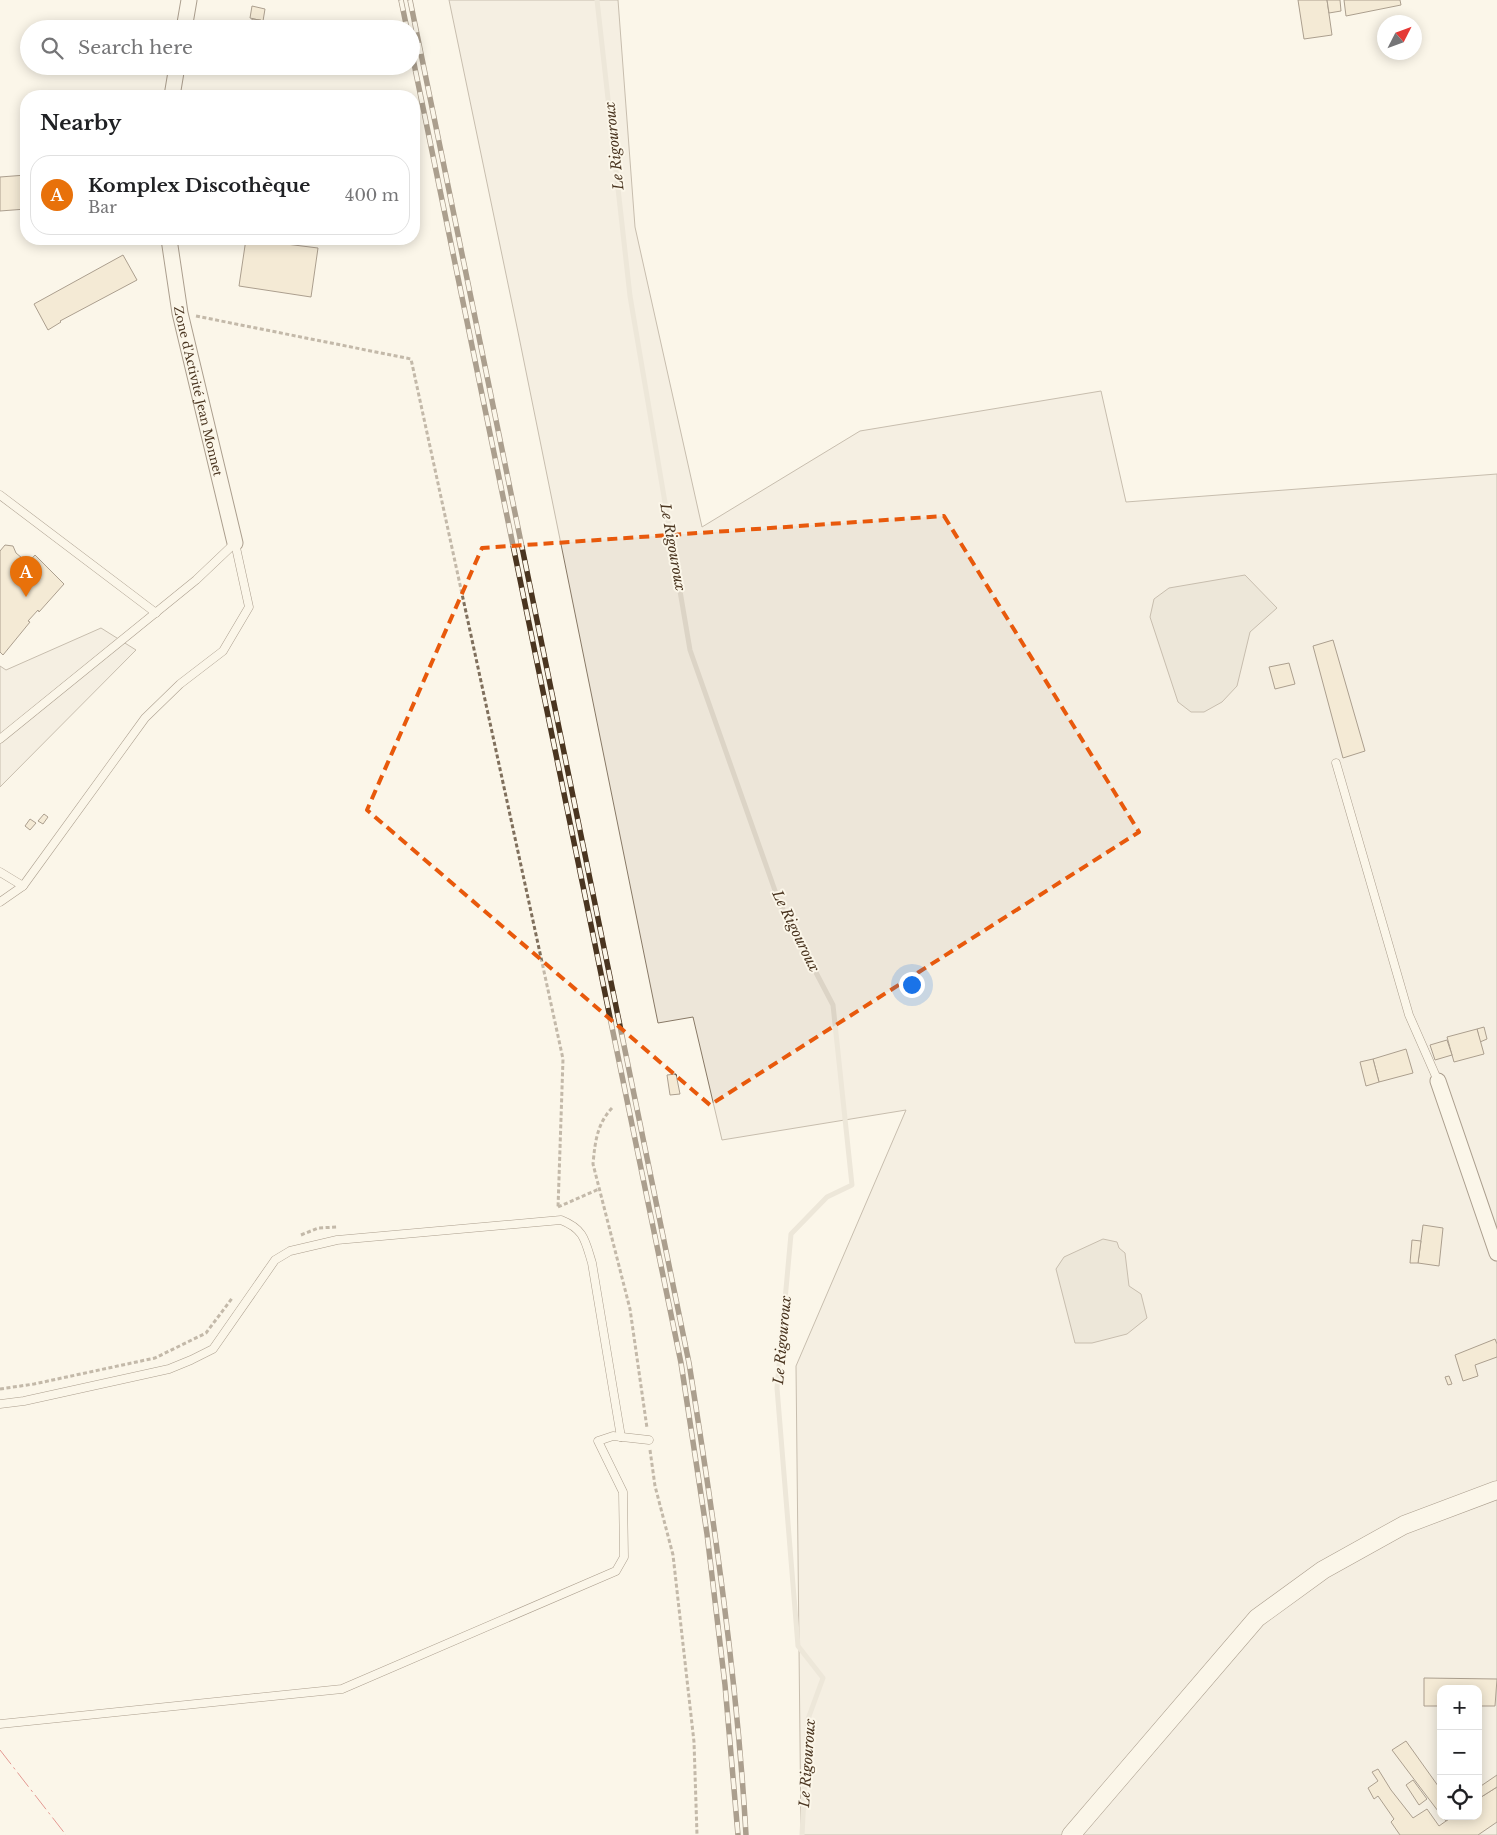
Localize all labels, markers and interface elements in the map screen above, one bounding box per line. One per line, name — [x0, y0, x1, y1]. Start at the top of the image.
north arrow — [1377, 15, 1422, 60]
search box — [20, 20, 420, 75]
icon: search — [38, 34, 66, 62]
text: Search here — [78, 36, 193, 59]
water label: Le Rigouroux — [600, 101, 628, 192]
text: Nearby — [40, 110, 121, 136]
text: Komplex Discothèque — [88, 174, 310, 197]
text: A — [51, 185, 63, 205]
text: 400 m — [345, 185, 399, 205]
text: Bar — [88, 197, 117, 217]
street label: Zone d'Activité Jean Monnet — [172, 305, 226, 478]
water label: Le Rigouroux — [656, 501, 690, 592]
pin: A — [10, 556, 42, 597]
water label: Le Rigouroux — [768, 886, 824, 975]
your location — [899, 972, 925, 998]
water label: Le Rigouroux — [769, 1295, 795, 1386]
map controls — [1437, 1685, 1482, 1820]
button: + — [1437, 1685, 1482, 1730]
water label: Le Rigouroux — [795, 1718, 819, 1809]
button: − — [1437, 1730, 1482, 1775]
button: locate — [1437, 1775, 1482, 1820]

